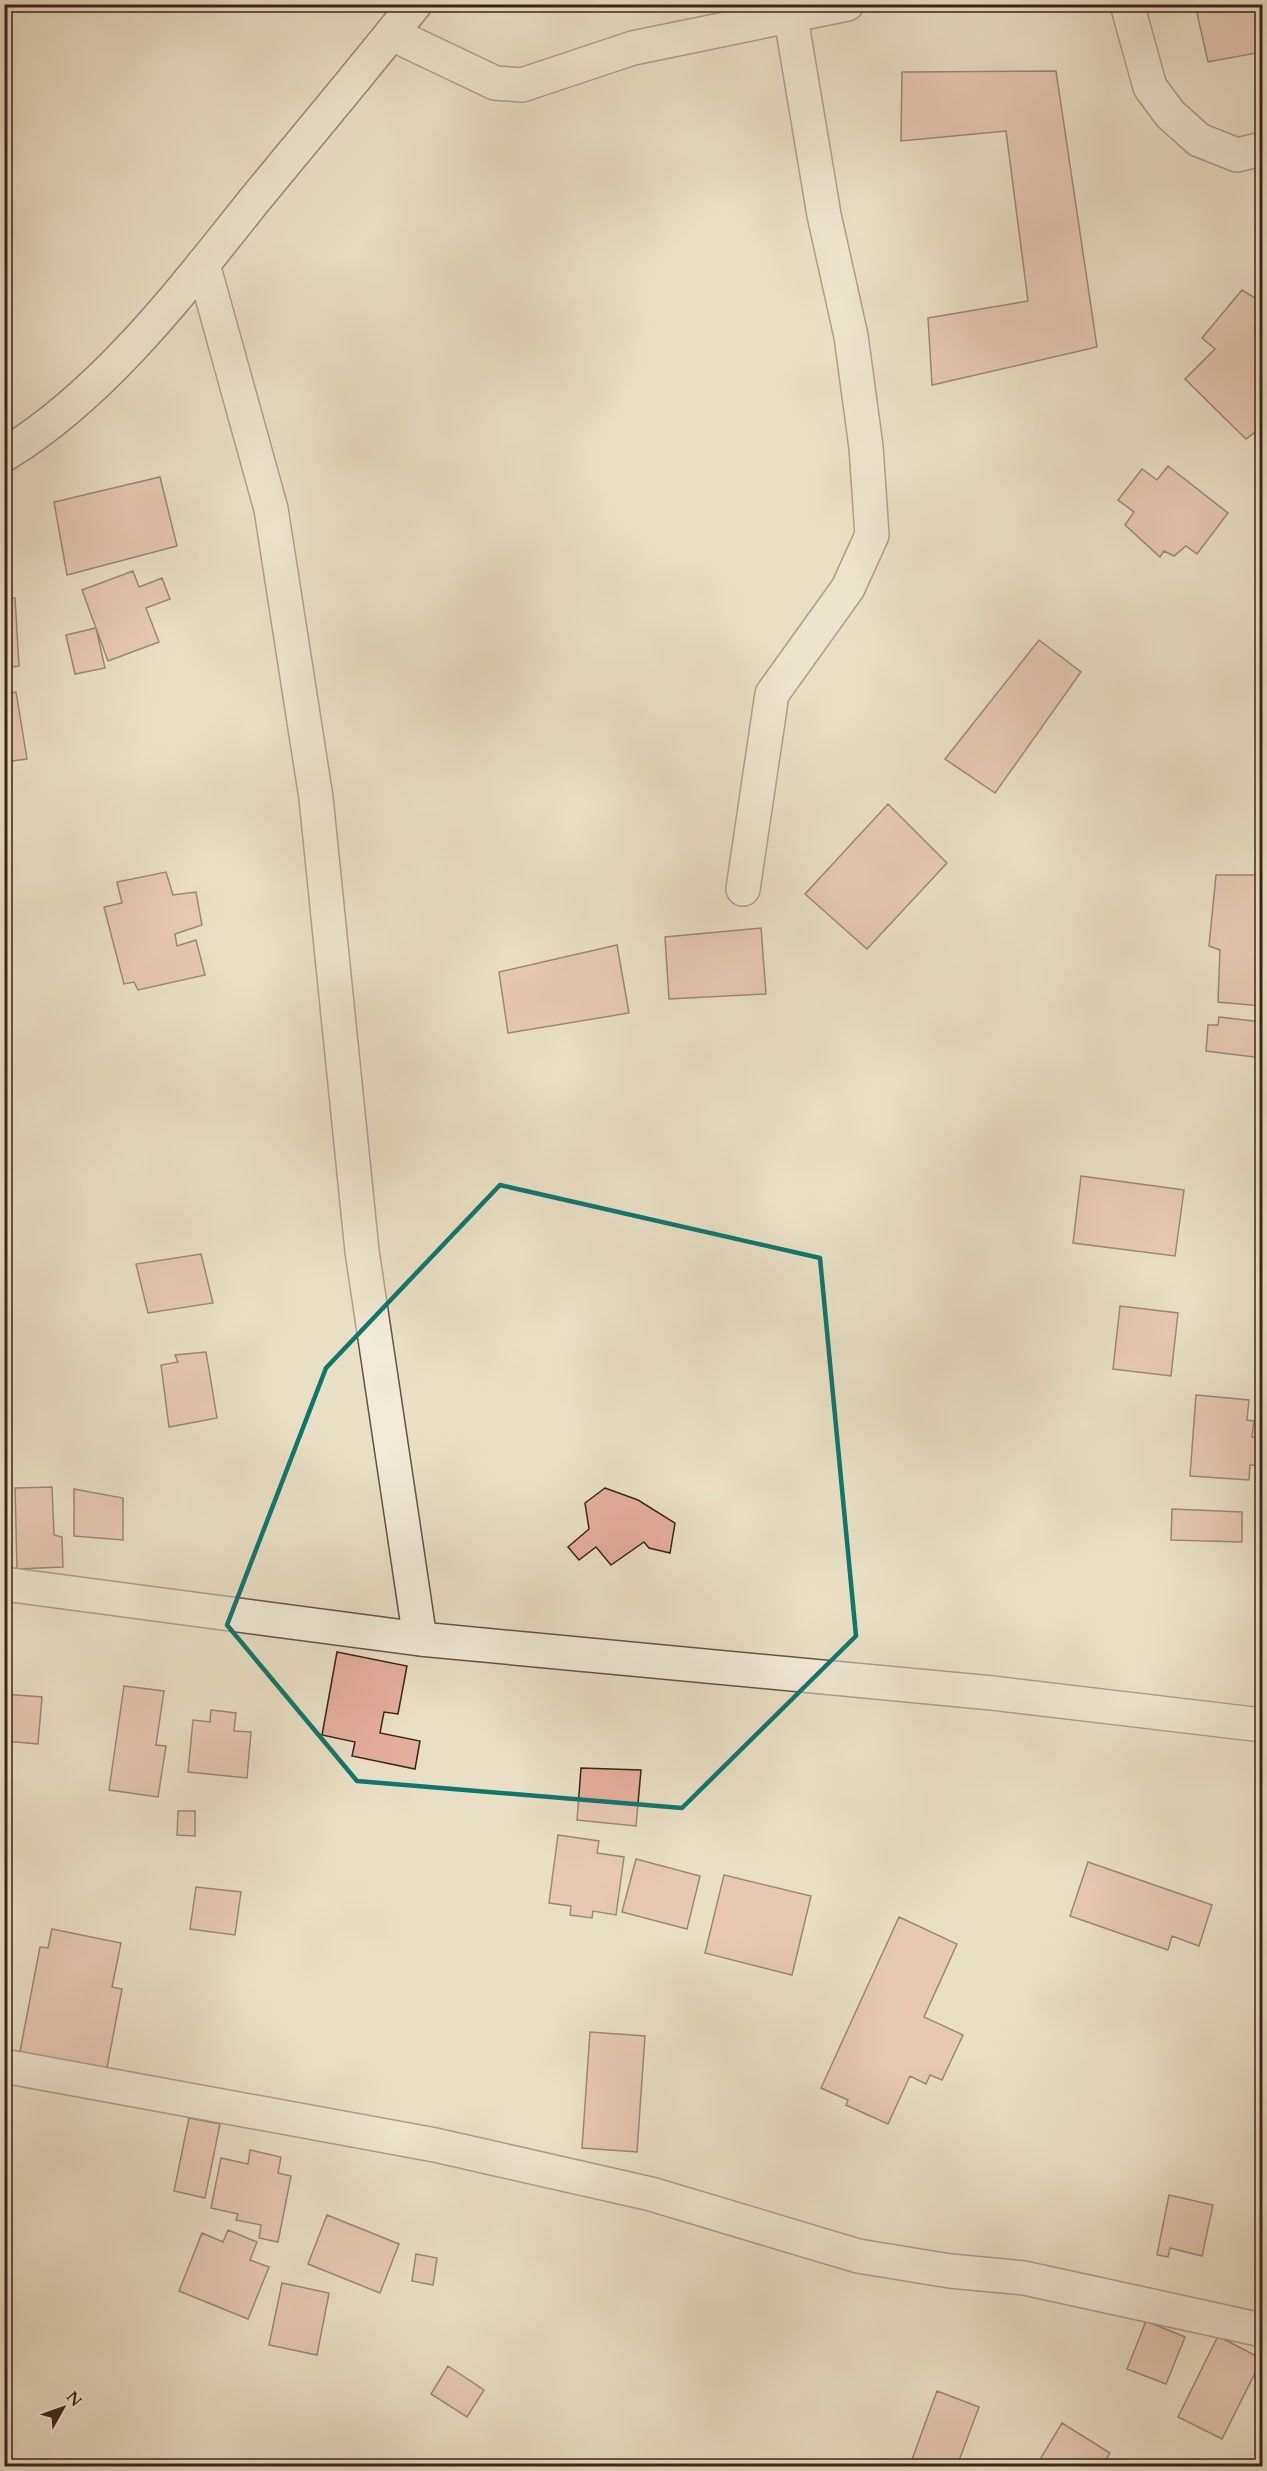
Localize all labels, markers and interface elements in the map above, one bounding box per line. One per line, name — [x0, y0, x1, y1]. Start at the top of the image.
north arrow — [33, 2378, 93, 2438]
text: N — [61, 2387, 87, 2411]

